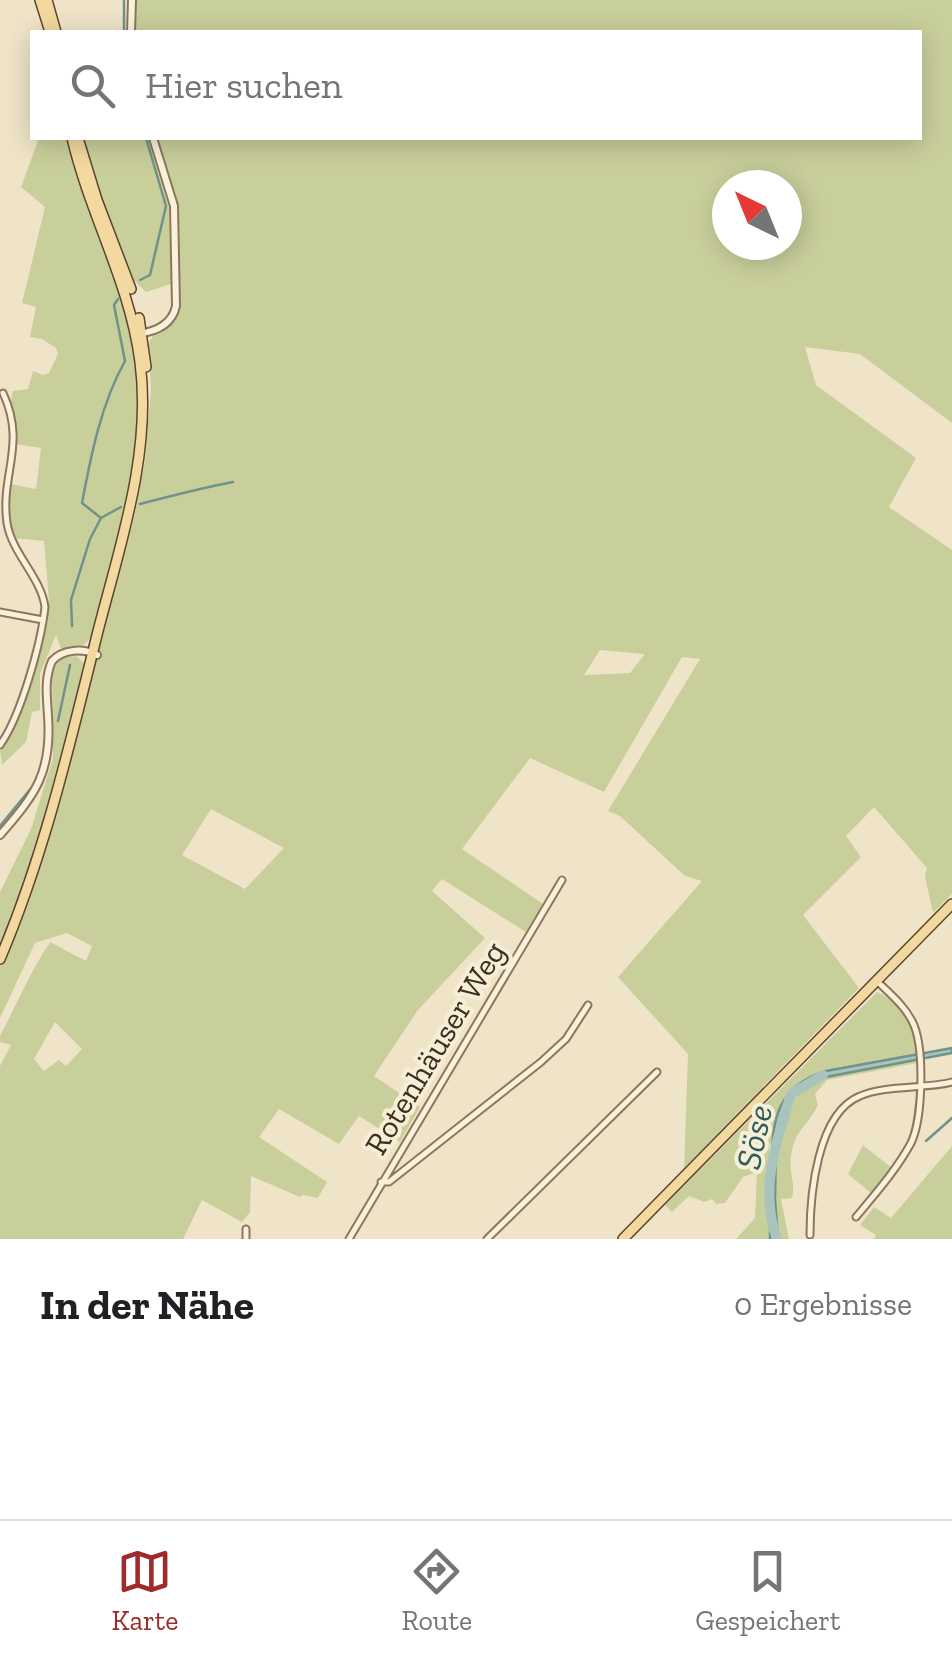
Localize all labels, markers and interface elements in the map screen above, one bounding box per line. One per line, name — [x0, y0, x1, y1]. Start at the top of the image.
search box — [30, 30, 922, 140]
icon: search — [65, 58, 120, 113]
text: Hier suchen — [145, 62, 343, 108]
north arrow — [712, 170, 802, 260]
street label: Rotenhäuser Weg — [357, 935, 513, 1161]
water label: Söse — [727, 1101, 781, 1173]
text: In der Nähe — [40, 1279, 254, 1330]
text: 0 Ergebnisse — [734, 1285, 912, 1323]
tab: Karte — [112, 1544, 178, 1637]
tab: Route — [402, 1544, 472, 1637]
tab: Gespeichert — [695, 1544, 840, 1637]

